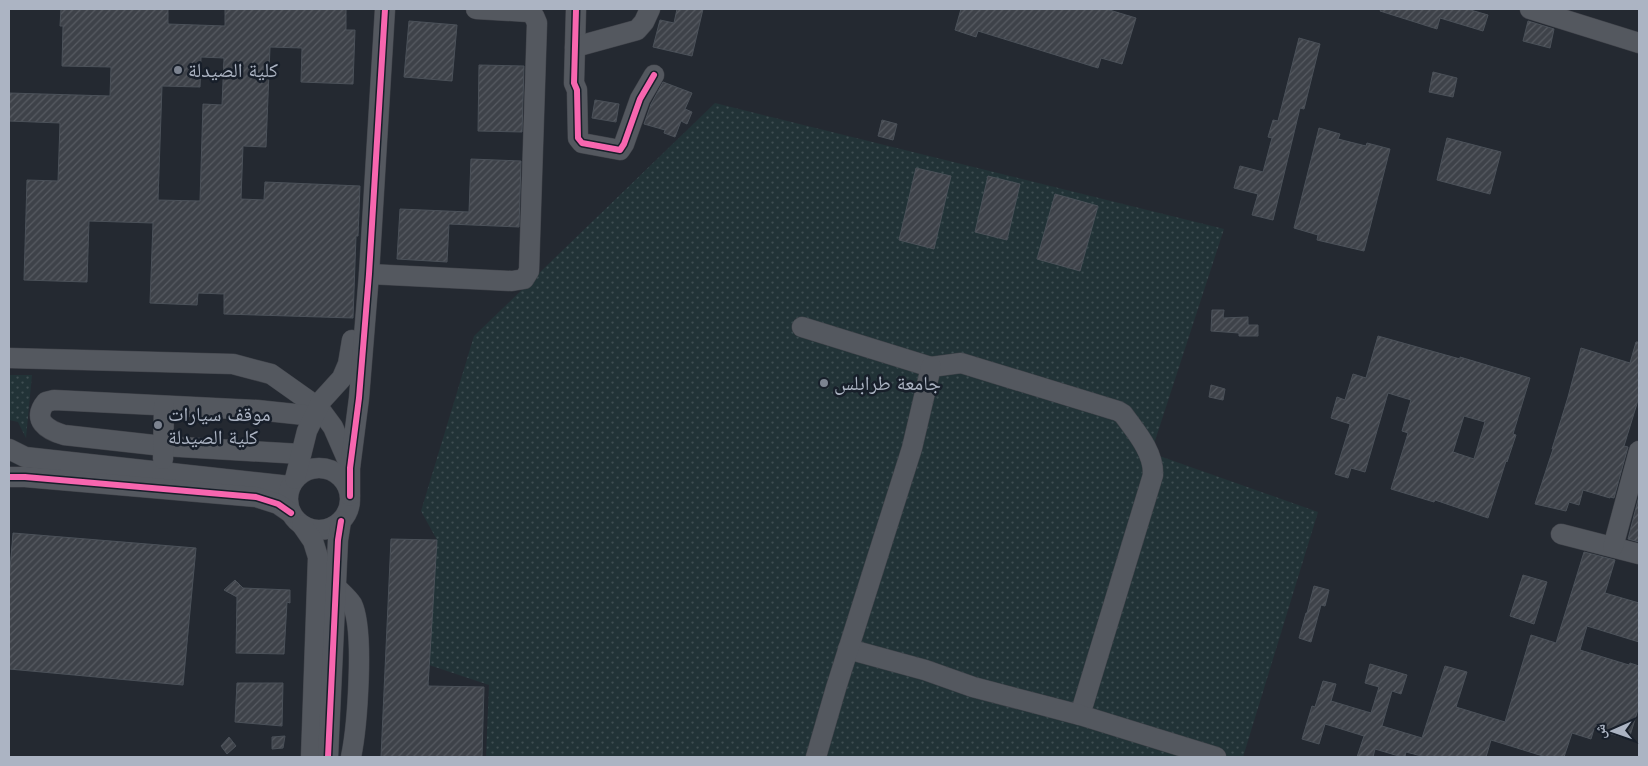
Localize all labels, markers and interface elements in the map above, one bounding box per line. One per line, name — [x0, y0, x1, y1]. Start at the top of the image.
place label: كلية الصيدلة — [188, 56, 278, 85]
marker: كلية الصيدلة — [172, 64, 184, 76]
place label: جامعة طرابلس — [834, 369, 941, 398]
marker: جامعة طرابلس — [818, 377, 830, 389]
place label: موقف سيارات كلية الصيدلة — [168, 400, 271, 452]
marker: موقف سيارات كلية الصيدلة — [152, 419, 164, 431]
north arrow — [1588, 706, 1638, 756]
text: ش — [1590, 724, 1610, 739]

